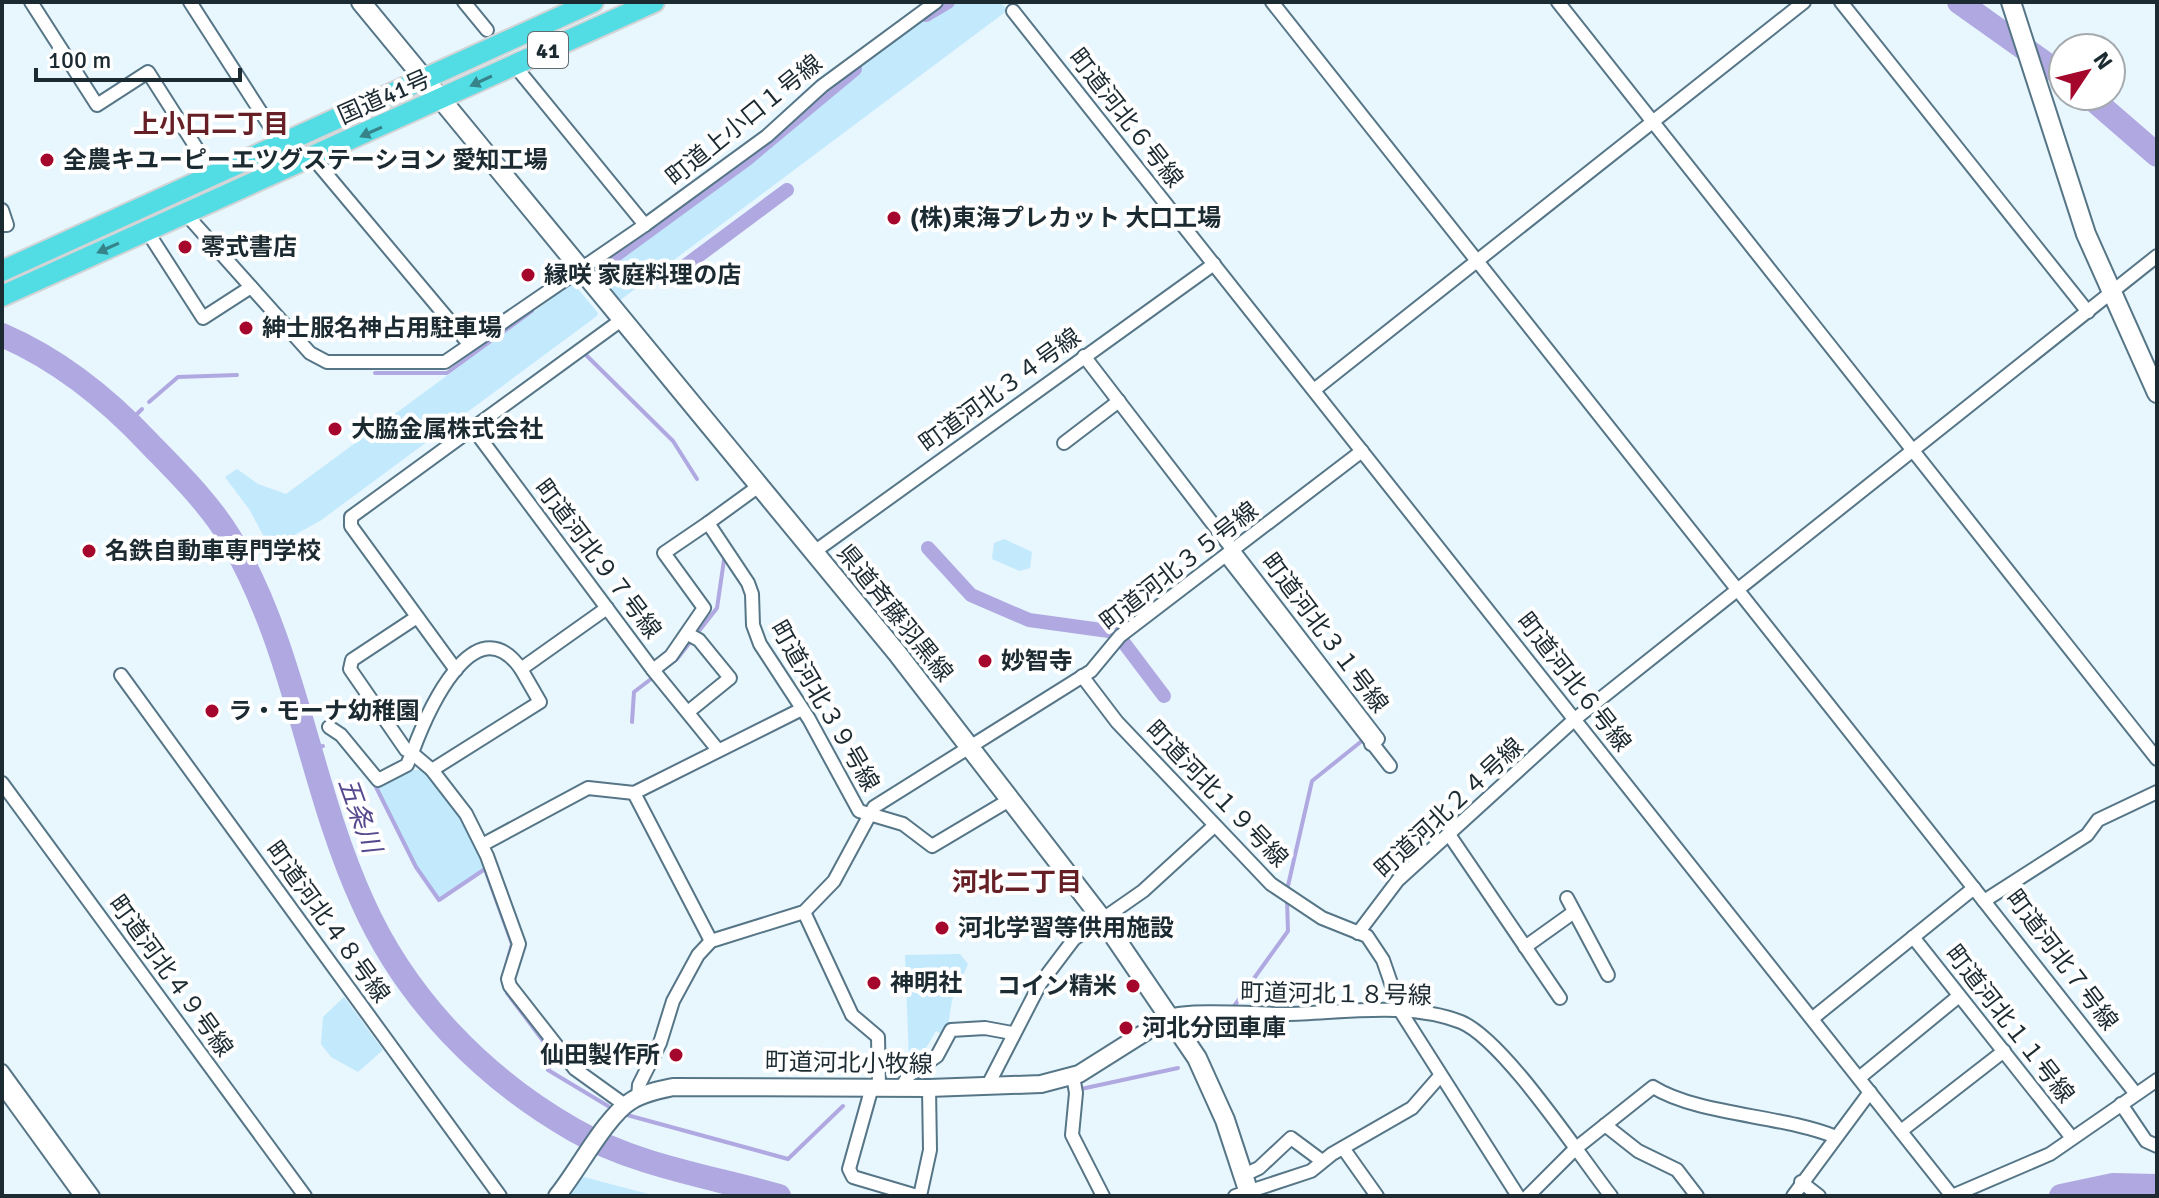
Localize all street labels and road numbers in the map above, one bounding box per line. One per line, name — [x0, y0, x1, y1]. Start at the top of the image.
road number: 41 — [528, 32, 568, 68]
street label: 町道河北６号線 — [1062, 43, 1190, 193]
street label: 町道上小口１号線 — [660, 48, 828, 192]
street label: 国道41号 — [333, 63, 435, 131]
street label: 町道河北３４号線 — [914, 321, 1086, 459]
street label: 町道河北９７号線 — [528, 473, 668, 645]
street label: 町道河北３５号線 — [1094, 495, 1264, 637]
street label: 県道斉藤羽黒線 — [830, 538, 960, 688]
street label: 町道河北３１号線 — [1255, 547, 1395, 719]
street label: 町道河北６号線 — [1510, 607, 1638, 757]
street label: 町道河北３９号線 — [764, 615, 886, 797]
street label: 町道河北１９号線 — [1140, 715, 1294, 873]
street label: 町道河北２４号線 — [1369, 732, 1529, 884]
street label: 町道河北４８号線 — [259, 836, 397, 1008]
street label: 町道河北７号線 — [1999, 884, 2125, 1036]
street label: 町道河北４９号線 — [102, 890, 240, 1062]
street label: 町道河北１１号線 — [1939, 939, 2081, 1109]
street label: 町道河北１８号線 — [1240, 977, 1432, 1011]
street label: 町道河北小牧線 — [765, 1047, 933, 1079]

